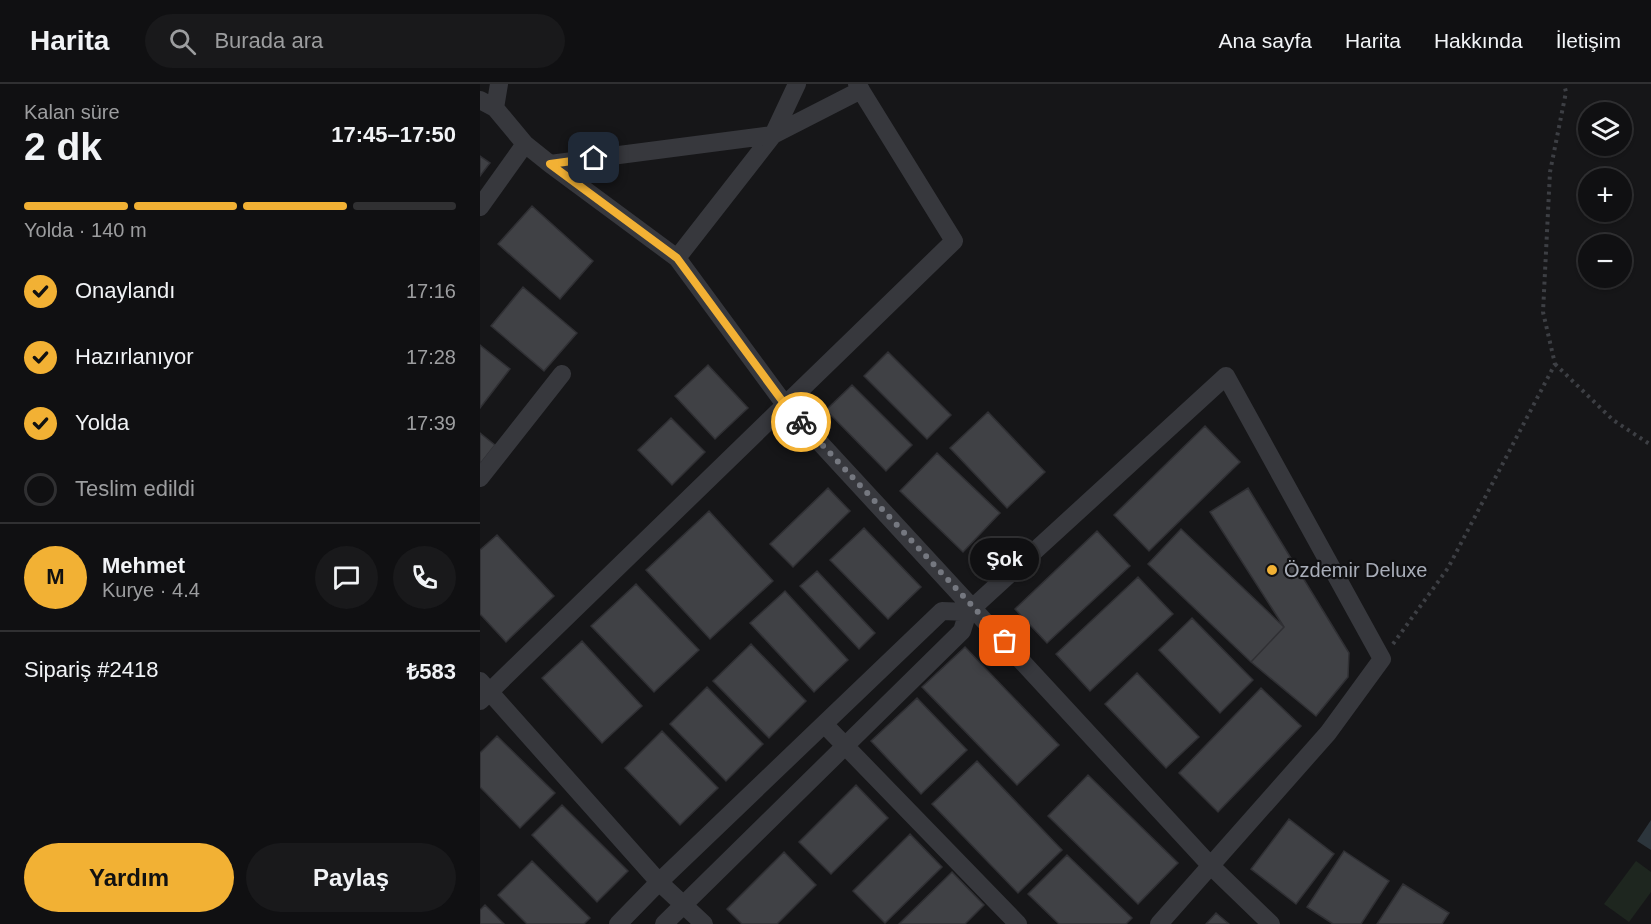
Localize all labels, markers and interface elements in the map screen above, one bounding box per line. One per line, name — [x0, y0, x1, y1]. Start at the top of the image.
search box — [145, 14, 565, 68]
text: Harita — [30, 25, 109, 56]
icon: search — [166, 25, 199, 58]
text: Burada ara — [214, 28, 323, 53]
text: Ana sayfa — [1219, 29, 1312, 52]
text: Harita — [1345, 29, 1401, 52]
text: Hakkında — [1434, 29, 1523, 52]
text: İletişim — [1556, 29, 1621, 52]
text: Kalan süre — [24, 101, 120, 123]
map controls — [1578, 102, 1632, 288]
button: layers — [1578, 102, 1632, 156]
text: 17:45–17:50 — [331, 122, 456, 147]
text: 2 dk — [24, 125, 102, 168]
pin — [568, 132, 619, 183]
icon: home — [577, 141, 610, 174]
button: + — [1578, 168, 1632, 222]
text: Yolda · 140 m — [24, 219, 147, 241]
button: − — [1578, 234, 1632, 288]
icon: check — [24, 275, 57, 308]
text: Onaylandı — [75, 278, 175, 303]
text: 17:16 — [406, 280, 456, 302]
icon: check — [24, 341, 57, 374]
text: Hazırlanıyor — [75, 344, 194, 369]
text: 17:28 — [406, 346, 456, 368]
courier — [771, 392, 831, 452]
icon: bike — [785, 406, 818, 439]
icon: check — [24, 407, 57, 440]
text: Yolda — [75, 410, 129, 435]
text: 17:39 — [406, 412, 456, 434]
text: Teslim edildi — [75, 476, 195, 501]
callout: Şok — [970, 539, 1040, 581]
button: chat — [315, 546, 378, 609]
button: phone — [393, 546, 456, 609]
text: Şok — [986, 548, 1023, 570]
text: Mehmet — [102, 553, 185, 578]
place label: Özdemir Deluxe — [1284, 559, 1427, 581]
marker: Özdemir Deluxe — [1265, 563, 1279, 577]
text: M — [46, 564, 65, 589]
text: Kurye · 4.4 — [102, 579, 200, 601]
pin — [979, 615, 1030, 666]
icon: bag — [988, 624, 1021, 657]
text: Sipariş #2418 — [24, 657, 159, 682]
text: ₺583 — [407, 659, 456, 684]
button: Yardım — [24, 843, 234, 912]
button: Paylaş — [246, 843, 456, 912]

